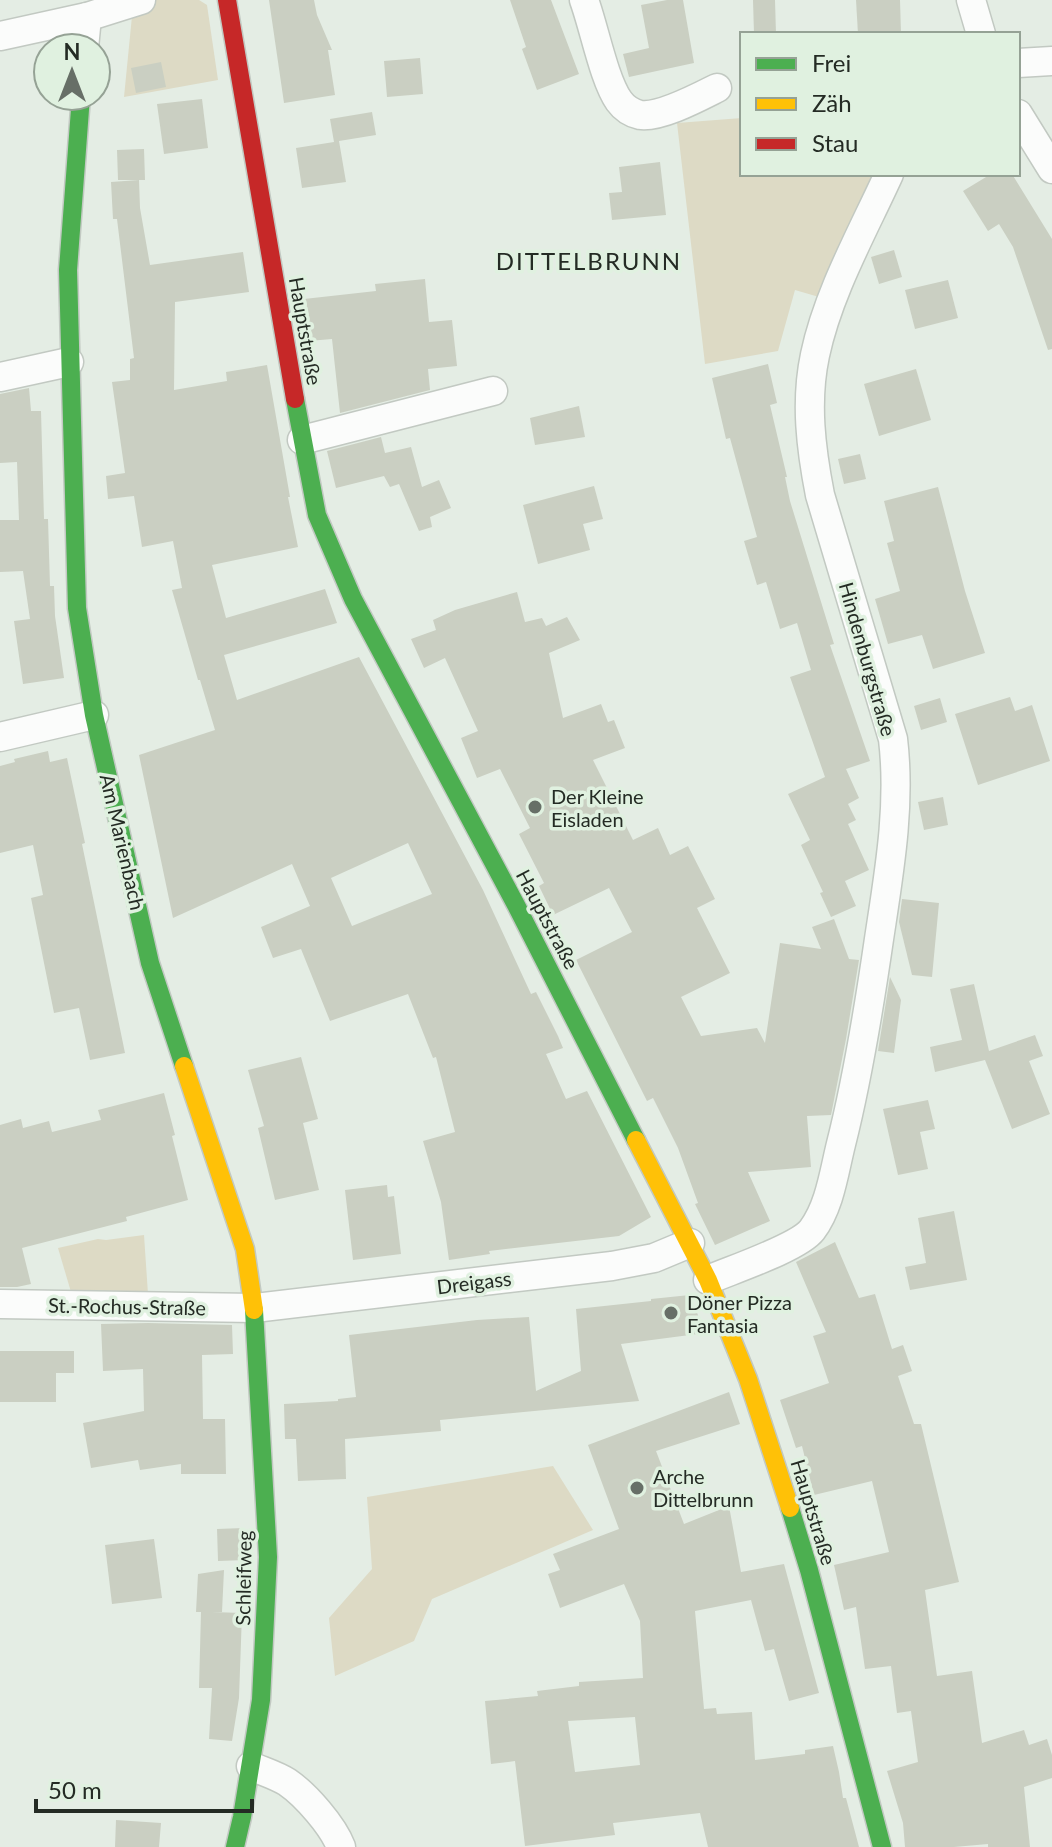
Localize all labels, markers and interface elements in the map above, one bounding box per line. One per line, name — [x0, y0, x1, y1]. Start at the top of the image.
north arrow — [32, 32, 112, 112]
legend — [740, 32, 1020, 176]
text: N — [64, 38, 80, 65]
text: Frei — [812, 48, 851, 77]
text: Zäh — [812, 88, 852, 117]
text: Stau — [812, 128, 858, 157]
district label: DITTELBRUNN — [496, 246, 682, 275]
street label: Hauptstraße — [285, 275, 327, 387]
street label: Hindenburgstraße — [835, 579, 901, 739]
street label: Am Marienbach — [96, 772, 150, 912]
place label: Der Kleine Eisladen — [551, 784, 644, 831]
marker: Der Kleine Eisladen — [526, 798, 544, 816]
street label: Hauptstraße — [512, 865, 584, 973]
street label: Dreigass — [435, 1266, 513, 1298]
place label: Döner Pizza Fantasia — [687, 1290, 792, 1337]
street label: St.-Rochus-Straße — [48, 1293, 206, 1319]
marker: Döner Pizza Fantasia — [662, 1304, 680, 1322]
street label: Hauptstraße — [787, 1456, 841, 1568]
place label: Arche Dittelbrunn — [653, 1464, 754, 1511]
marker: Arche Dittelbrunn — [628, 1479, 646, 1497]
street label: Schleifweg — [230, 1530, 256, 1626]
scale bar — [36, 1763, 252, 1813]
text: 50 m — [48, 1775, 102, 1804]

